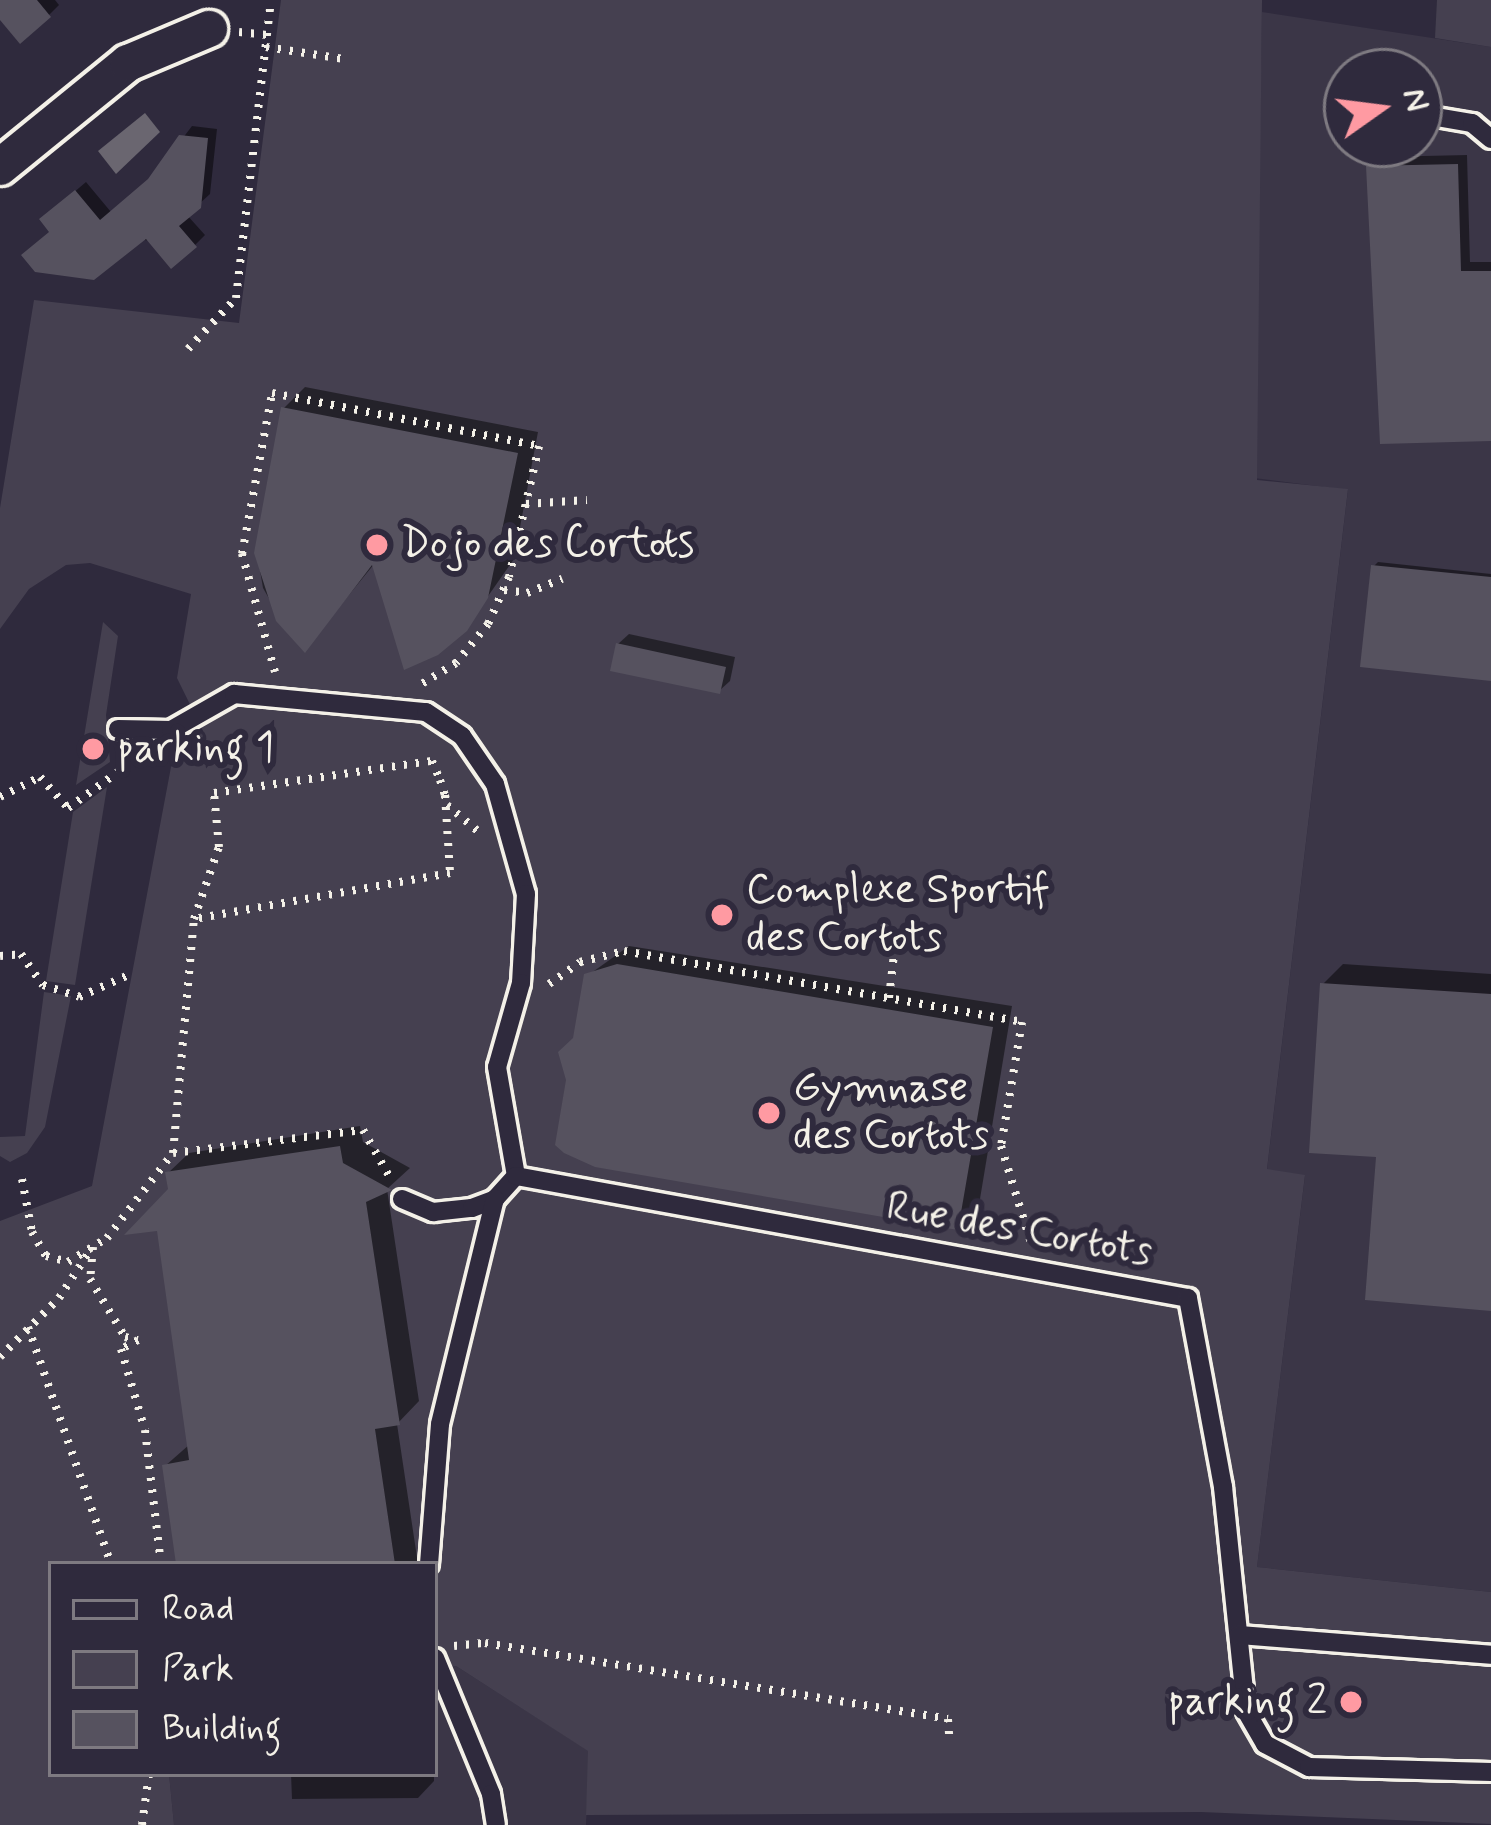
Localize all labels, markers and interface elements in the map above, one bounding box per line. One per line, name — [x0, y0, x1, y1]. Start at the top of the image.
north arrow — [1323, 48, 1443, 168]
text: N — [1391, 84, 1439, 116]
place label: Dojo des Cortots — [401, 520, 702, 570]
marker: Dojo des Cortots — [364, 532, 390, 558]
place label: parking 1 — [117, 724, 274, 774]
marker: parking 1 — [80, 736, 106, 762]
place label: Complexe Sportif des Cortots — [746, 866, 1051, 964]
marker: Complexe Sportif des Cortots — [709, 902, 735, 928]
place label: Gymnase des Cortots — [793, 1064, 1003, 1162]
marker: Gymnase des Cortots — [756, 1100, 782, 1126]
street label: Rue des Cortots — [875, 1182, 1163, 1280]
legend — [48, 1561, 438, 1777]
text: Road — [162, 1586, 234, 1633]
text: Park — [162, 1646, 234, 1693]
place label: parking 2 — [1168, 1677, 1327, 1727]
marker: parking 2 — [1338, 1689, 1364, 1715]
text: Building — [162, 1706, 281, 1753]

